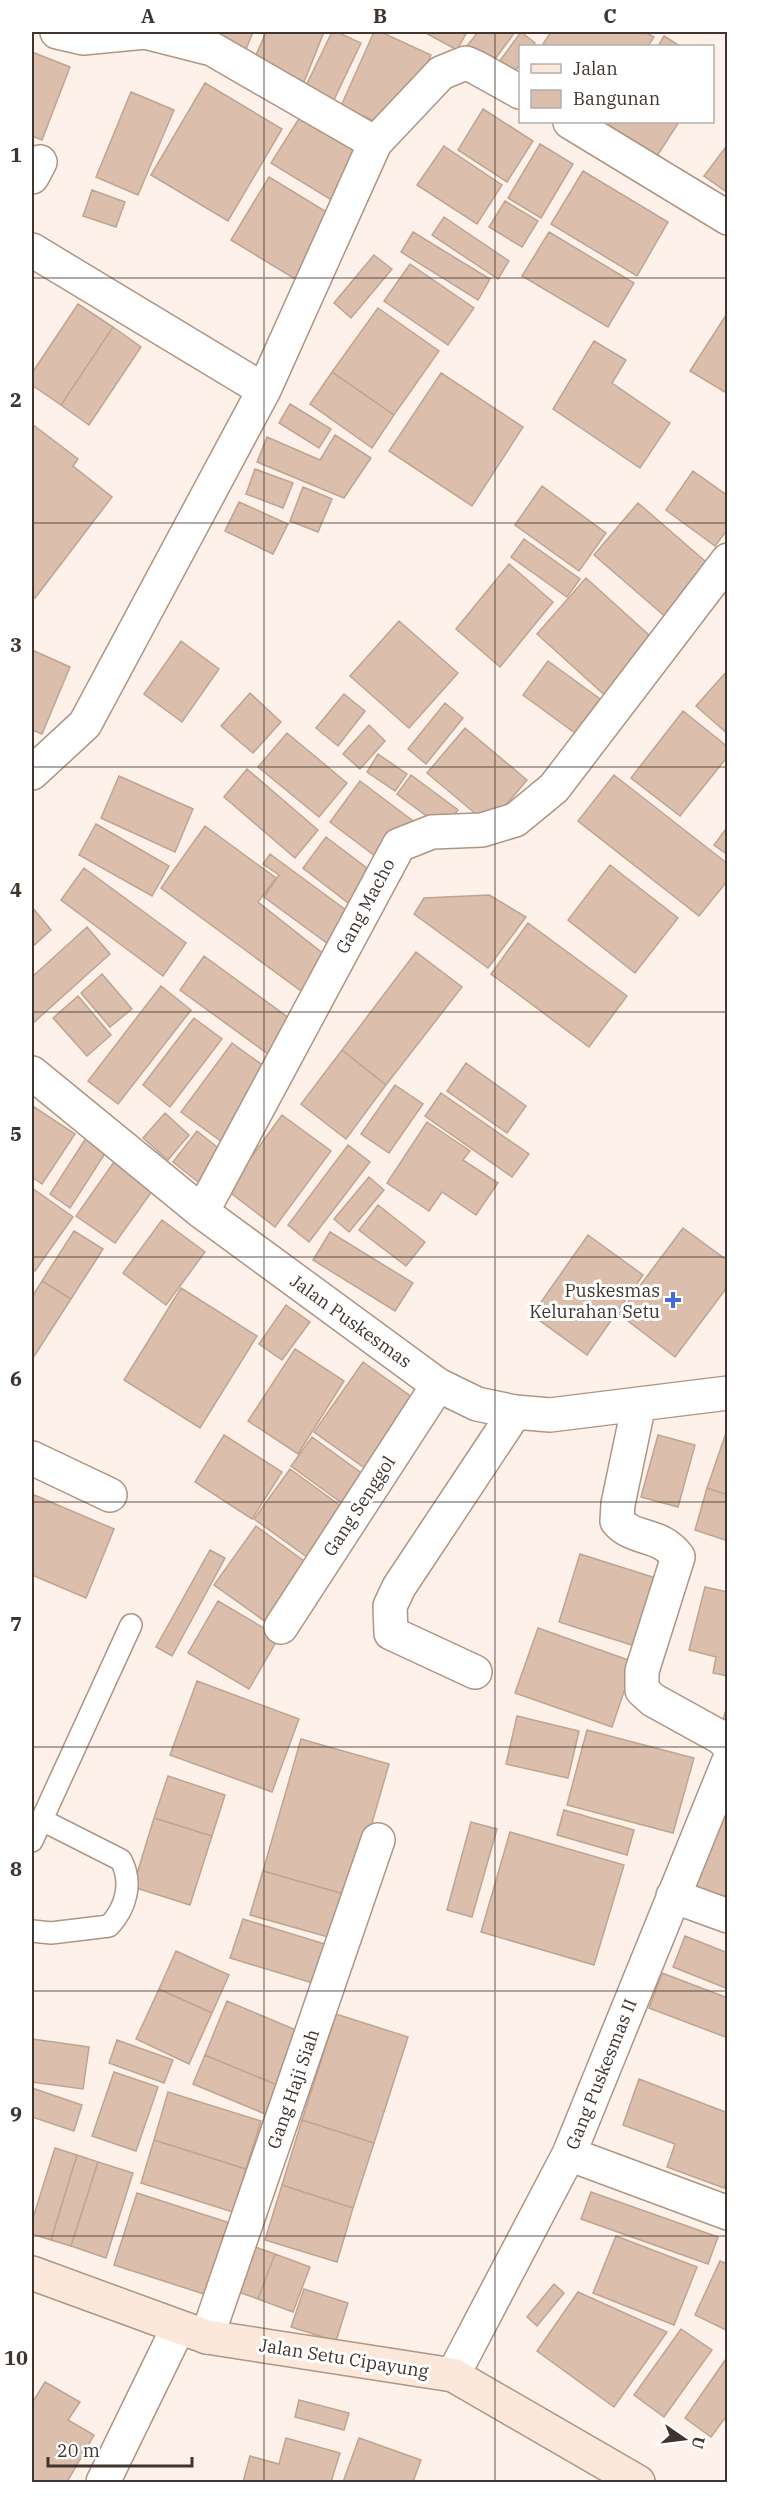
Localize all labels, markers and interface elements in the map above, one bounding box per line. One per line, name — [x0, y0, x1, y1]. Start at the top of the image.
text: A — [141, 2, 155, 29]
text: B — [373, 2, 387, 29]
text: C — [603, 2, 617, 29]
legend — [519, 45, 714, 123]
text: Jalan — [573, 57, 618, 80]
text: Bangunan — [573, 87, 660, 110]
text: 1 — [10, 141, 22, 168]
text: 2 — [10, 386, 22, 413]
text: 3 — [10, 631, 22, 658]
street label: Gang Macho — [330, 854, 400, 958]
text: 4 — [10, 876, 22, 903]
text: 5 — [10, 1120, 22, 1147]
street label: Jalan Puskesmas — [286, 1269, 416, 1373]
place label: Puskesmas Kelurahan Setu — [529, 1279, 660, 1323]
marker: Puskesmas Kelurahan Setu — [664, 1291, 682, 1309]
text: 6 — [10, 1365, 22, 1392]
street label: Gang Senggol — [318, 1451, 400, 1561]
text: 7 — [10, 1610, 22, 1637]
text: 8 — [10, 1855, 22, 1882]
street label: Gang Puskesmas II — [560, 1995, 642, 2153]
street label: Gang Haji Siah — [262, 2026, 324, 2152]
text: 9 — [10, 2100, 22, 2127]
street label: Jalan Setu Cipayung — [258, 2333, 430, 2383]
text: 10 — [4, 2344, 28, 2371]
north arrow — [654, 2409, 714, 2469]
scale bar — [48, 2430, 192, 2468]
text: U — [687, 2434, 710, 2451]
text: 20 m — [57, 2439, 100, 2462]

